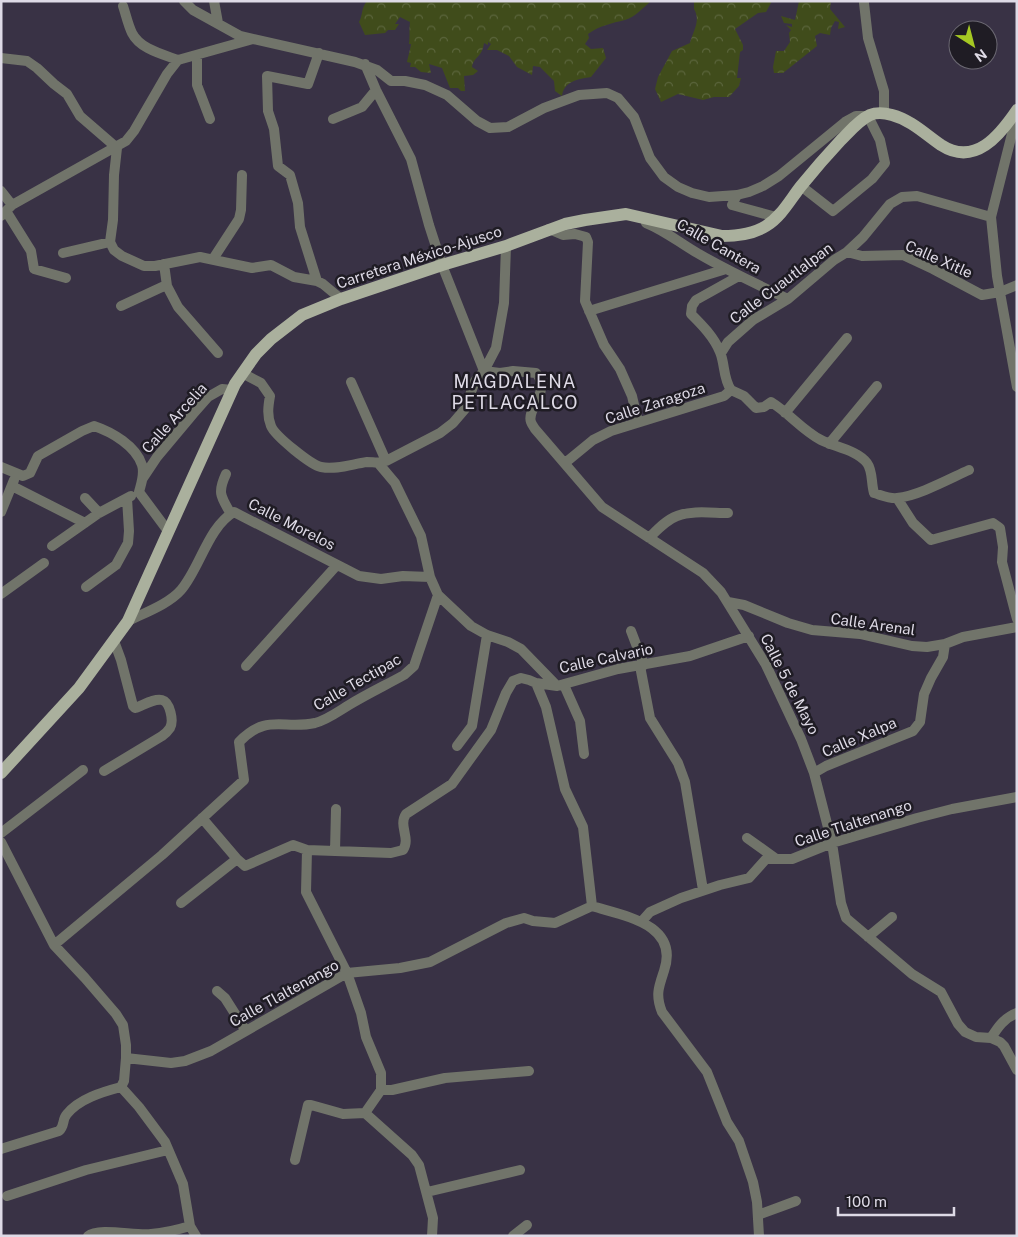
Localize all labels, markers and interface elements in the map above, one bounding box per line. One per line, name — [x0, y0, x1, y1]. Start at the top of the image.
north arrow — [948, 20, 998, 70]
text: N — [972, 46, 990, 65]
street label: Calle Cantera — [674, 215, 764, 277]
street label: Carretera México-Ajusco — [334, 222, 504, 292]
street label: Calle Xitle — [903, 237, 975, 281]
street label: Calle Cuautlalpan — [726, 239, 836, 327]
district label: MAGDALENA PETLACALCO — [452, 371, 579, 413]
street label: Calle Arcelia — [138, 379, 210, 457]
street label: Calle Zaragoza — [603, 379, 707, 427]
street label: Calle Morelos — [246, 495, 338, 553]
street label: Calle Arenal — [830, 610, 916, 638]
street label: Calle 5 de Mayo — [757, 631, 823, 737]
street label: Calle Calvario — [557, 640, 655, 676]
street label: Calle Tectipac — [310, 650, 404, 714]
street label: Calle Xalpa — [819, 714, 899, 760]
street label: Calle Tlaltenango — [792, 796, 914, 850]
street label: Calle Tlaltenango — [227, 956, 341, 1030]
scale bar — [838, 1184, 954, 1216]
text: 100 m — [846, 1193, 887, 1210]

